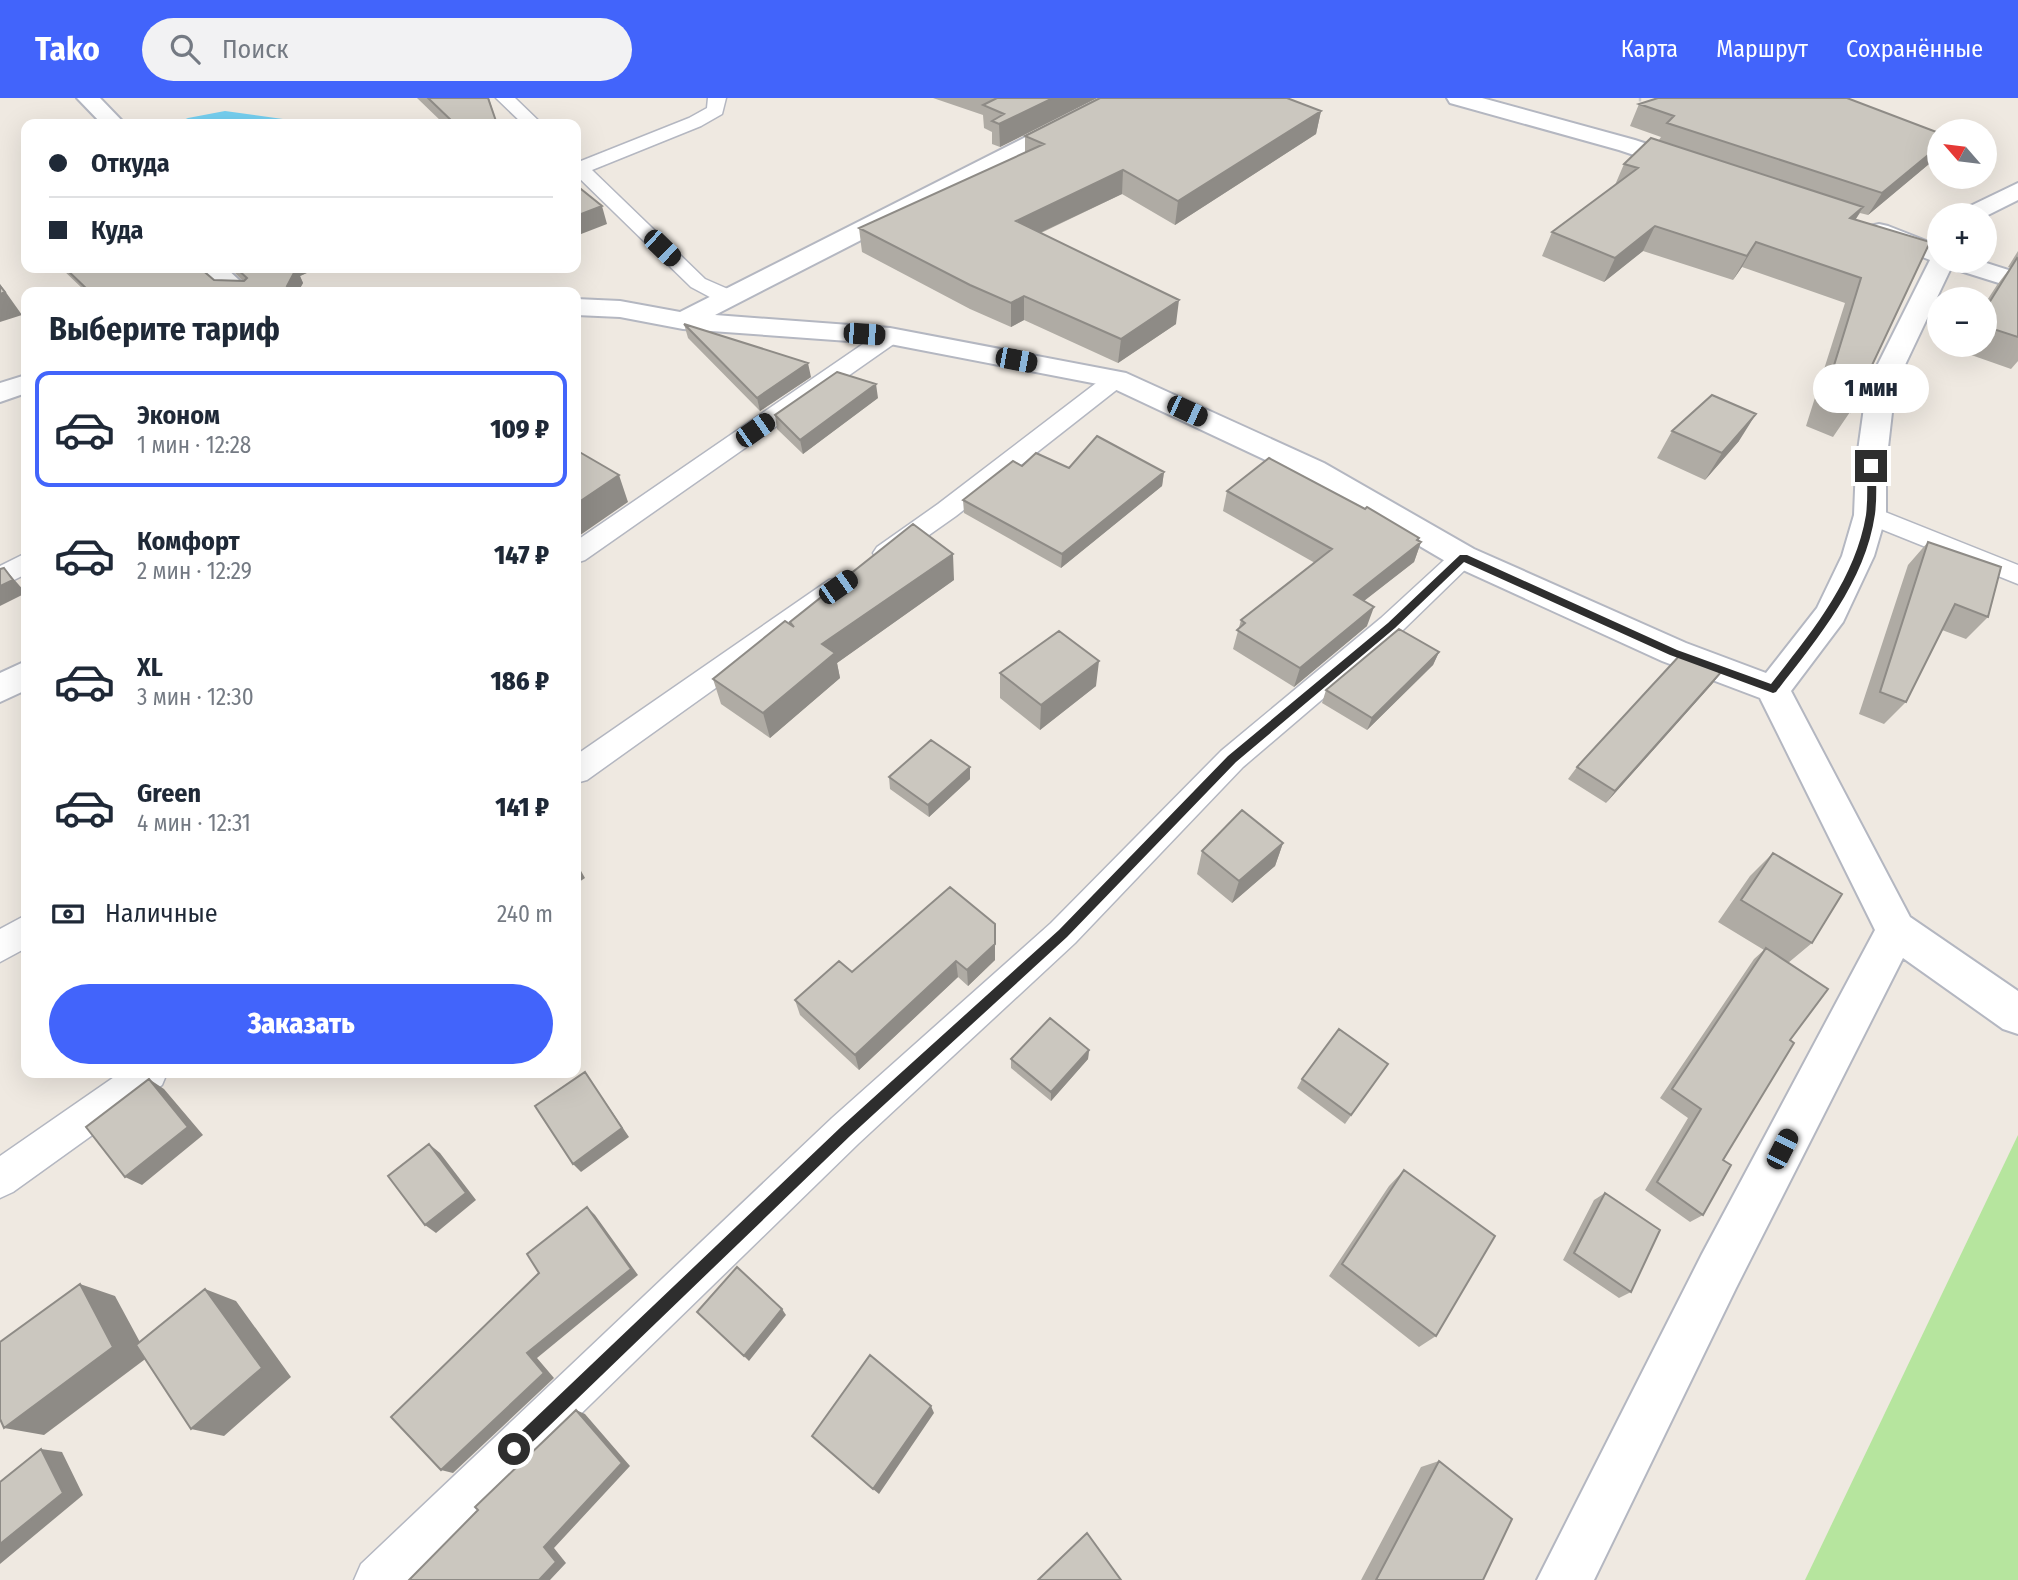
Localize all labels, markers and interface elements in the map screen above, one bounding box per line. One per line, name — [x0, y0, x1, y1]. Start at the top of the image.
search box — [142, 18, 632, 81]
text: Tako — [35, 29, 100, 69]
icon: search — [166, 30, 204, 68]
text: Поиск — [222, 34, 289, 65]
text: Карта — [1621, 35, 1678, 63]
text: Маршрут — [1716, 35, 1808, 63]
text: Сохранённые — [1846, 35, 1983, 63]
north arrow — [1927, 119, 1997, 189]
map controls — [1927, 119, 1997, 357]
text: Откуда — [91, 148, 170, 179]
button: + — [1927, 203, 1997, 273]
text: Куда — [91, 215, 144, 246]
car — [640, 226, 685, 270]
button: − — [1927, 287, 1997, 357]
text: Выберите тариф — [49, 310, 280, 348]
car — [843, 322, 886, 346]
car — [994, 346, 1039, 374]
callout: 1 мин — [1813, 364, 1929, 414]
text: 1 мин — [1844, 374, 1898, 402]
car — [1164, 393, 1211, 429]
icon: car — [53, 398, 116, 461]
text: Эконом — [137, 400, 220, 431]
car — [732, 409, 779, 451]
text: 109 ₽ — [490, 414, 549, 445]
text: 1 мин · 12:28 — [137, 431, 251, 459]
route end — [1855, 450, 1887, 482]
icon: car — [53, 524, 116, 587]
text: Комфорт — [137, 526, 240, 557]
text: 147 ₽ — [494, 540, 549, 571]
text: 2 мин · 12:29 — [137, 557, 252, 585]
car — [815, 566, 862, 608]
icon: car — [53, 650, 116, 713]
text: XL — [137, 652, 163, 683]
text: 186 ₽ — [490, 666, 549, 697]
text: 3 мин · 12:30 — [137, 683, 254, 711]
icon: car — [53, 776, 116, 839]
text: Green — [137, 778, 201, 809]
text: 141 ₽ — [495, 792, 549, 823]
text: 4 мин · 12:31 — [137, 809, 251, 837]
icon: cash — [49, 895, 87, 933]
text: Наличные — [105, 898, 218, 929]
text: 240 m — [497, 900, 553, 928]
button: Заказать — [49, 984, 553, 1064]
car — [1764, 1126, 1801, 1172]
route start — [498, 1433, 530, 1465]

